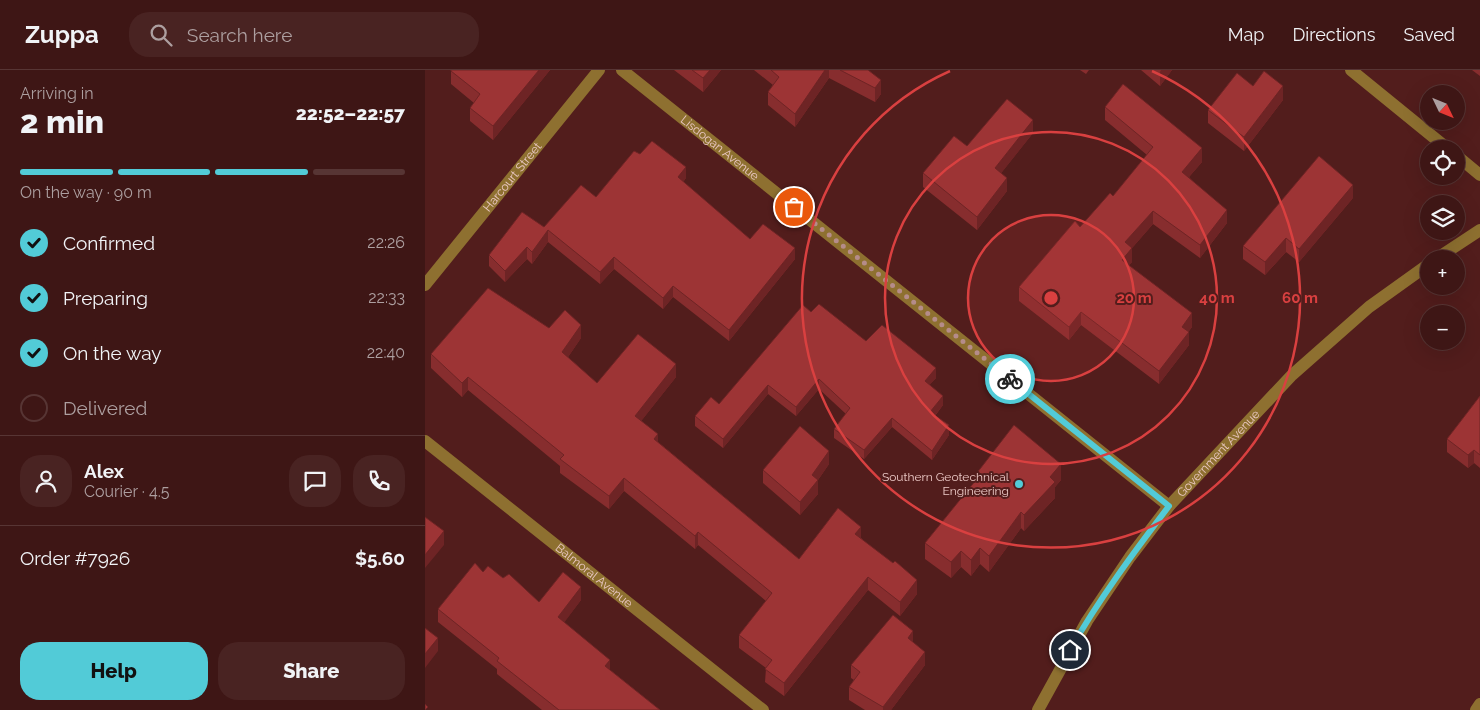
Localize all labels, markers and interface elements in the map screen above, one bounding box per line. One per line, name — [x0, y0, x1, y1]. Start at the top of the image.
search box — [129, 12, 479, 57]
text: Zuppa — [25, 20, 99, 49]
icon: search — [147, 21, 175, 49]
text: Search here — [187, 24, 292, 46]
text: Map — [1228, 24, 1264, 45]
text: Directions — [1292, 24, 1376, 45]
text: Saved — [1404, 24, 1455, 45]
text: Arriving in — [20, 84, 94, 103]
north arrow — [1420, 85, 1465, 130]
map controls — [1420, 85, 1465, 350]
text: 22:52–22:57 — [296, 102, 405, 124]
text: 2 min — [20, 103, 104, 140]
street label: Lisdogan Avenue — [678, 113, 762, 183]
street label: Harcourt Street — [480, 140, 545, 214]
button: locate — [1420, 140, 1465, 185]
text: On the way · 90 m — [20, 183, 152, 202]
pin — [773, 186, 815, 228]
icon: bag — [780, 193, 808, 221]
button: layers — [1420, 195, 1465, 240]
icon: check — [20, 229, 48, 257]
text: Confirmed — [63, 232, 155, 254]
text: 22:26 — [367, 233, 405, 252]
button: + — [1420, 250, 1465, 295]
icon: check — [20, 284, 48, 312]
text: Preparing — [63, 287, 148, 309]
text: 22:33 — [368, 288, 405, 307]
centre of rings — [1042, 289, 1060, 307]
text: 20 m — [1116, 289, 1152, 307]
text: 40 m — [1199, 289, 1235, 307]
text: 60 m — [1282, 289, 1318, 307]
button: − — [1420, 305, 1465, 350]
icon: check — [20, 339, 48, 367]
text: On the way — [63, 342, 162, 364]
text: 22:40 — [367, 343, 405, 362]
courier — [985, 354, 1035, 404]
icon: bike — [996, 365, 1024, 393]
text: Delivered — [63, 397, 147, 419]
street label: Government Avenue — [1174, 407, 1262, 500]
button: person — [20, 455, 72, 507]
button: chat — [289, 455, 341, 507]
button: phone — [353, 455, 405, 507]
text: Alex — [84, 460, 124, 482]
place label: Southern Geotechnical Engineering — [882, 470, 1010, 498]
marker: Southern Geotechnical Engineering — [1013, 478, 1025, 490]
text: Courier · 4.5 — [84, 482, 169, 501]
street label: Balmoral Avenue — [553, 541, 635, 610]
text: Order #7926 — [20, 547, 130, 569]
text: $5.60 — [355, 547, 405, 569]
pin — [1049, 629, 1091, 671]
icon: home — [1056, 636, 1084, 664]
button: Help — [20, 642, 208, 700]
button: Share — [218, 642, 405, 700]

